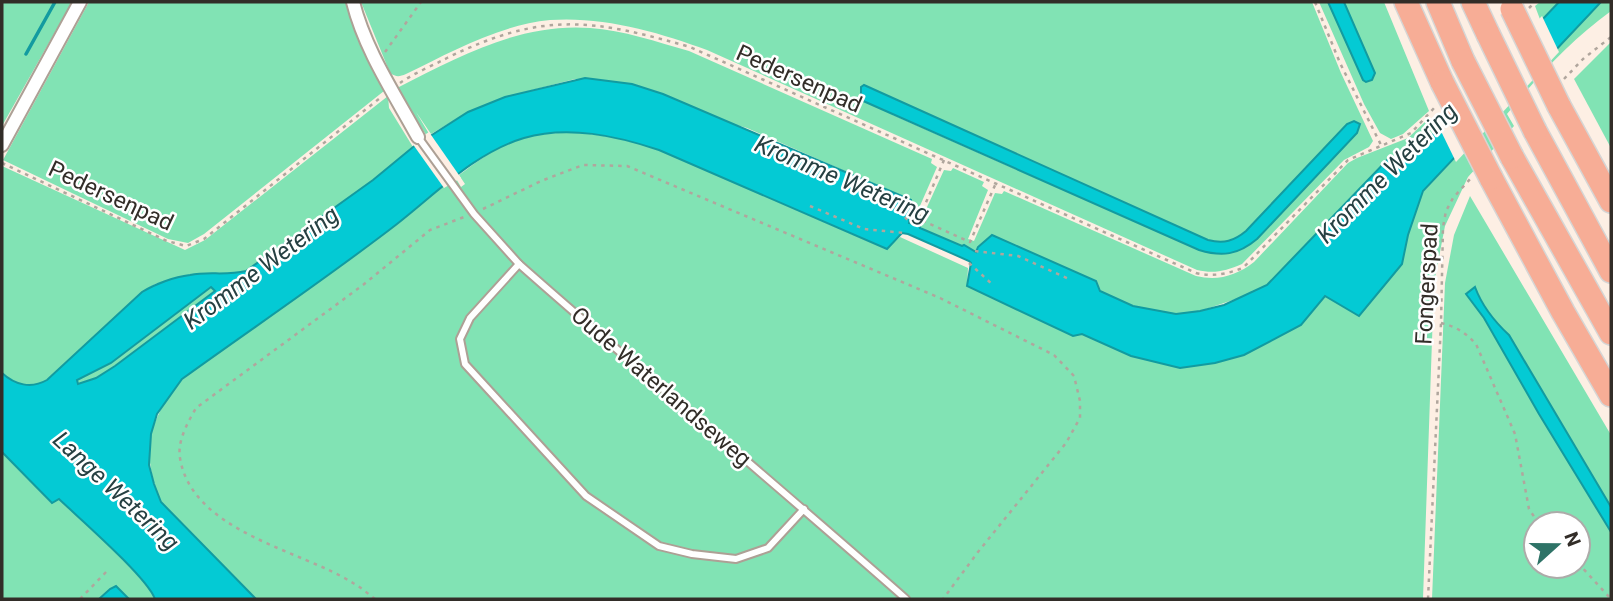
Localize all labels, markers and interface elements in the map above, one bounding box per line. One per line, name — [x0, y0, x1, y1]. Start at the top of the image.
street label: Pedersenpad — [732, 39, 866, 119]
water label: Kromme Wetering — [1311, 97, 1463, 249]
water label: Kromme Wetering — [751, 130, 933, 228]
street label: Pedersenpad — [44, 155, 178, 237]
water label: Kromme Wetering — [178, 201, 344, 335]
street label: Fongerspad — [1410, 223, 1444, 345]
street label: Oude Waterlandseweg — [565, 301, 757, 473]
water label: Lange Wetering — [47, 426, 185, 556]
north arrow — [1522, 510, 1592, 580]
text: N — [1559, 529, 1586, 549]

